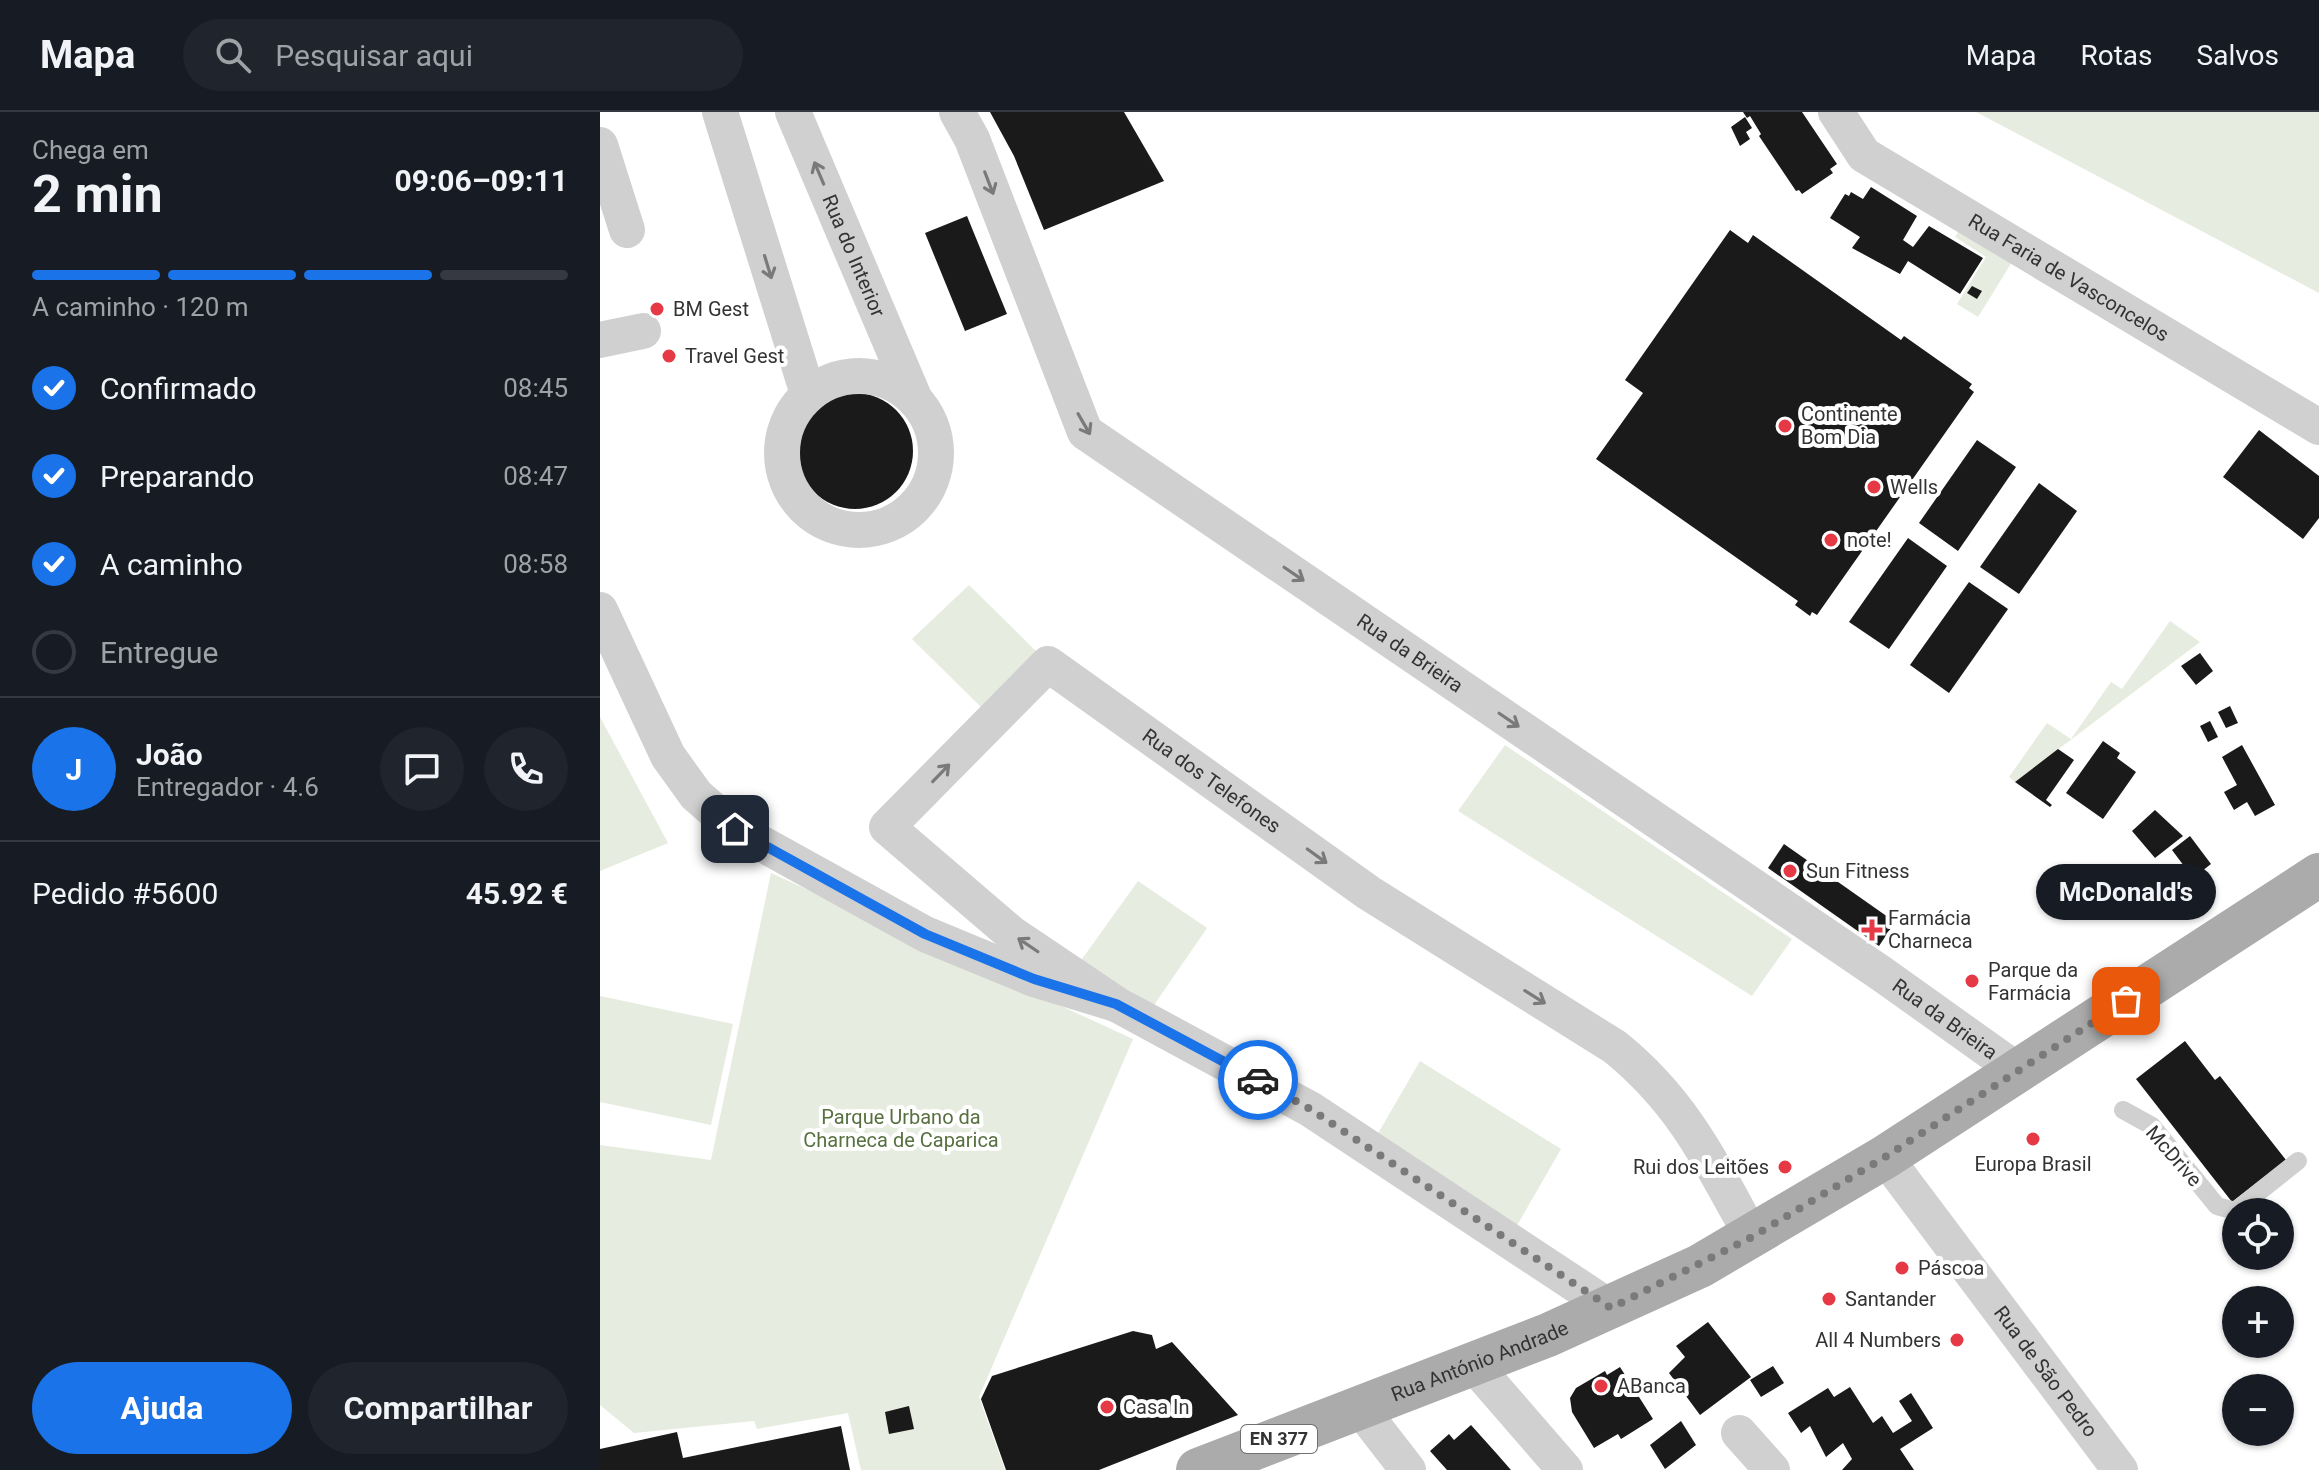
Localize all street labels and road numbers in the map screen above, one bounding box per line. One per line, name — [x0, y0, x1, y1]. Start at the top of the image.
street label: Rua do Interior — [817, 191, 890, 321]
street label: Rua Faria de Vasconcelos — [1964, 208, 2173, 347]
street label: Rua da Brieira — [1352, 608, 1468, 698]
street label: Rua dos Telefones — [1138, 723, 1285, 838]
street label: Rua da Brieira — [1888, 973, 2002, 1064]
street label: McDrive — [2141, 1121, 2207, 1191]
street label: Rua de São Pedro — [1989, 1301, 2103, 1442]
street label: Rua António Andrade — [1388, 1315, 1572, 1406]
road number: EN 377 — [1241, 1425, 1317, 1453]

